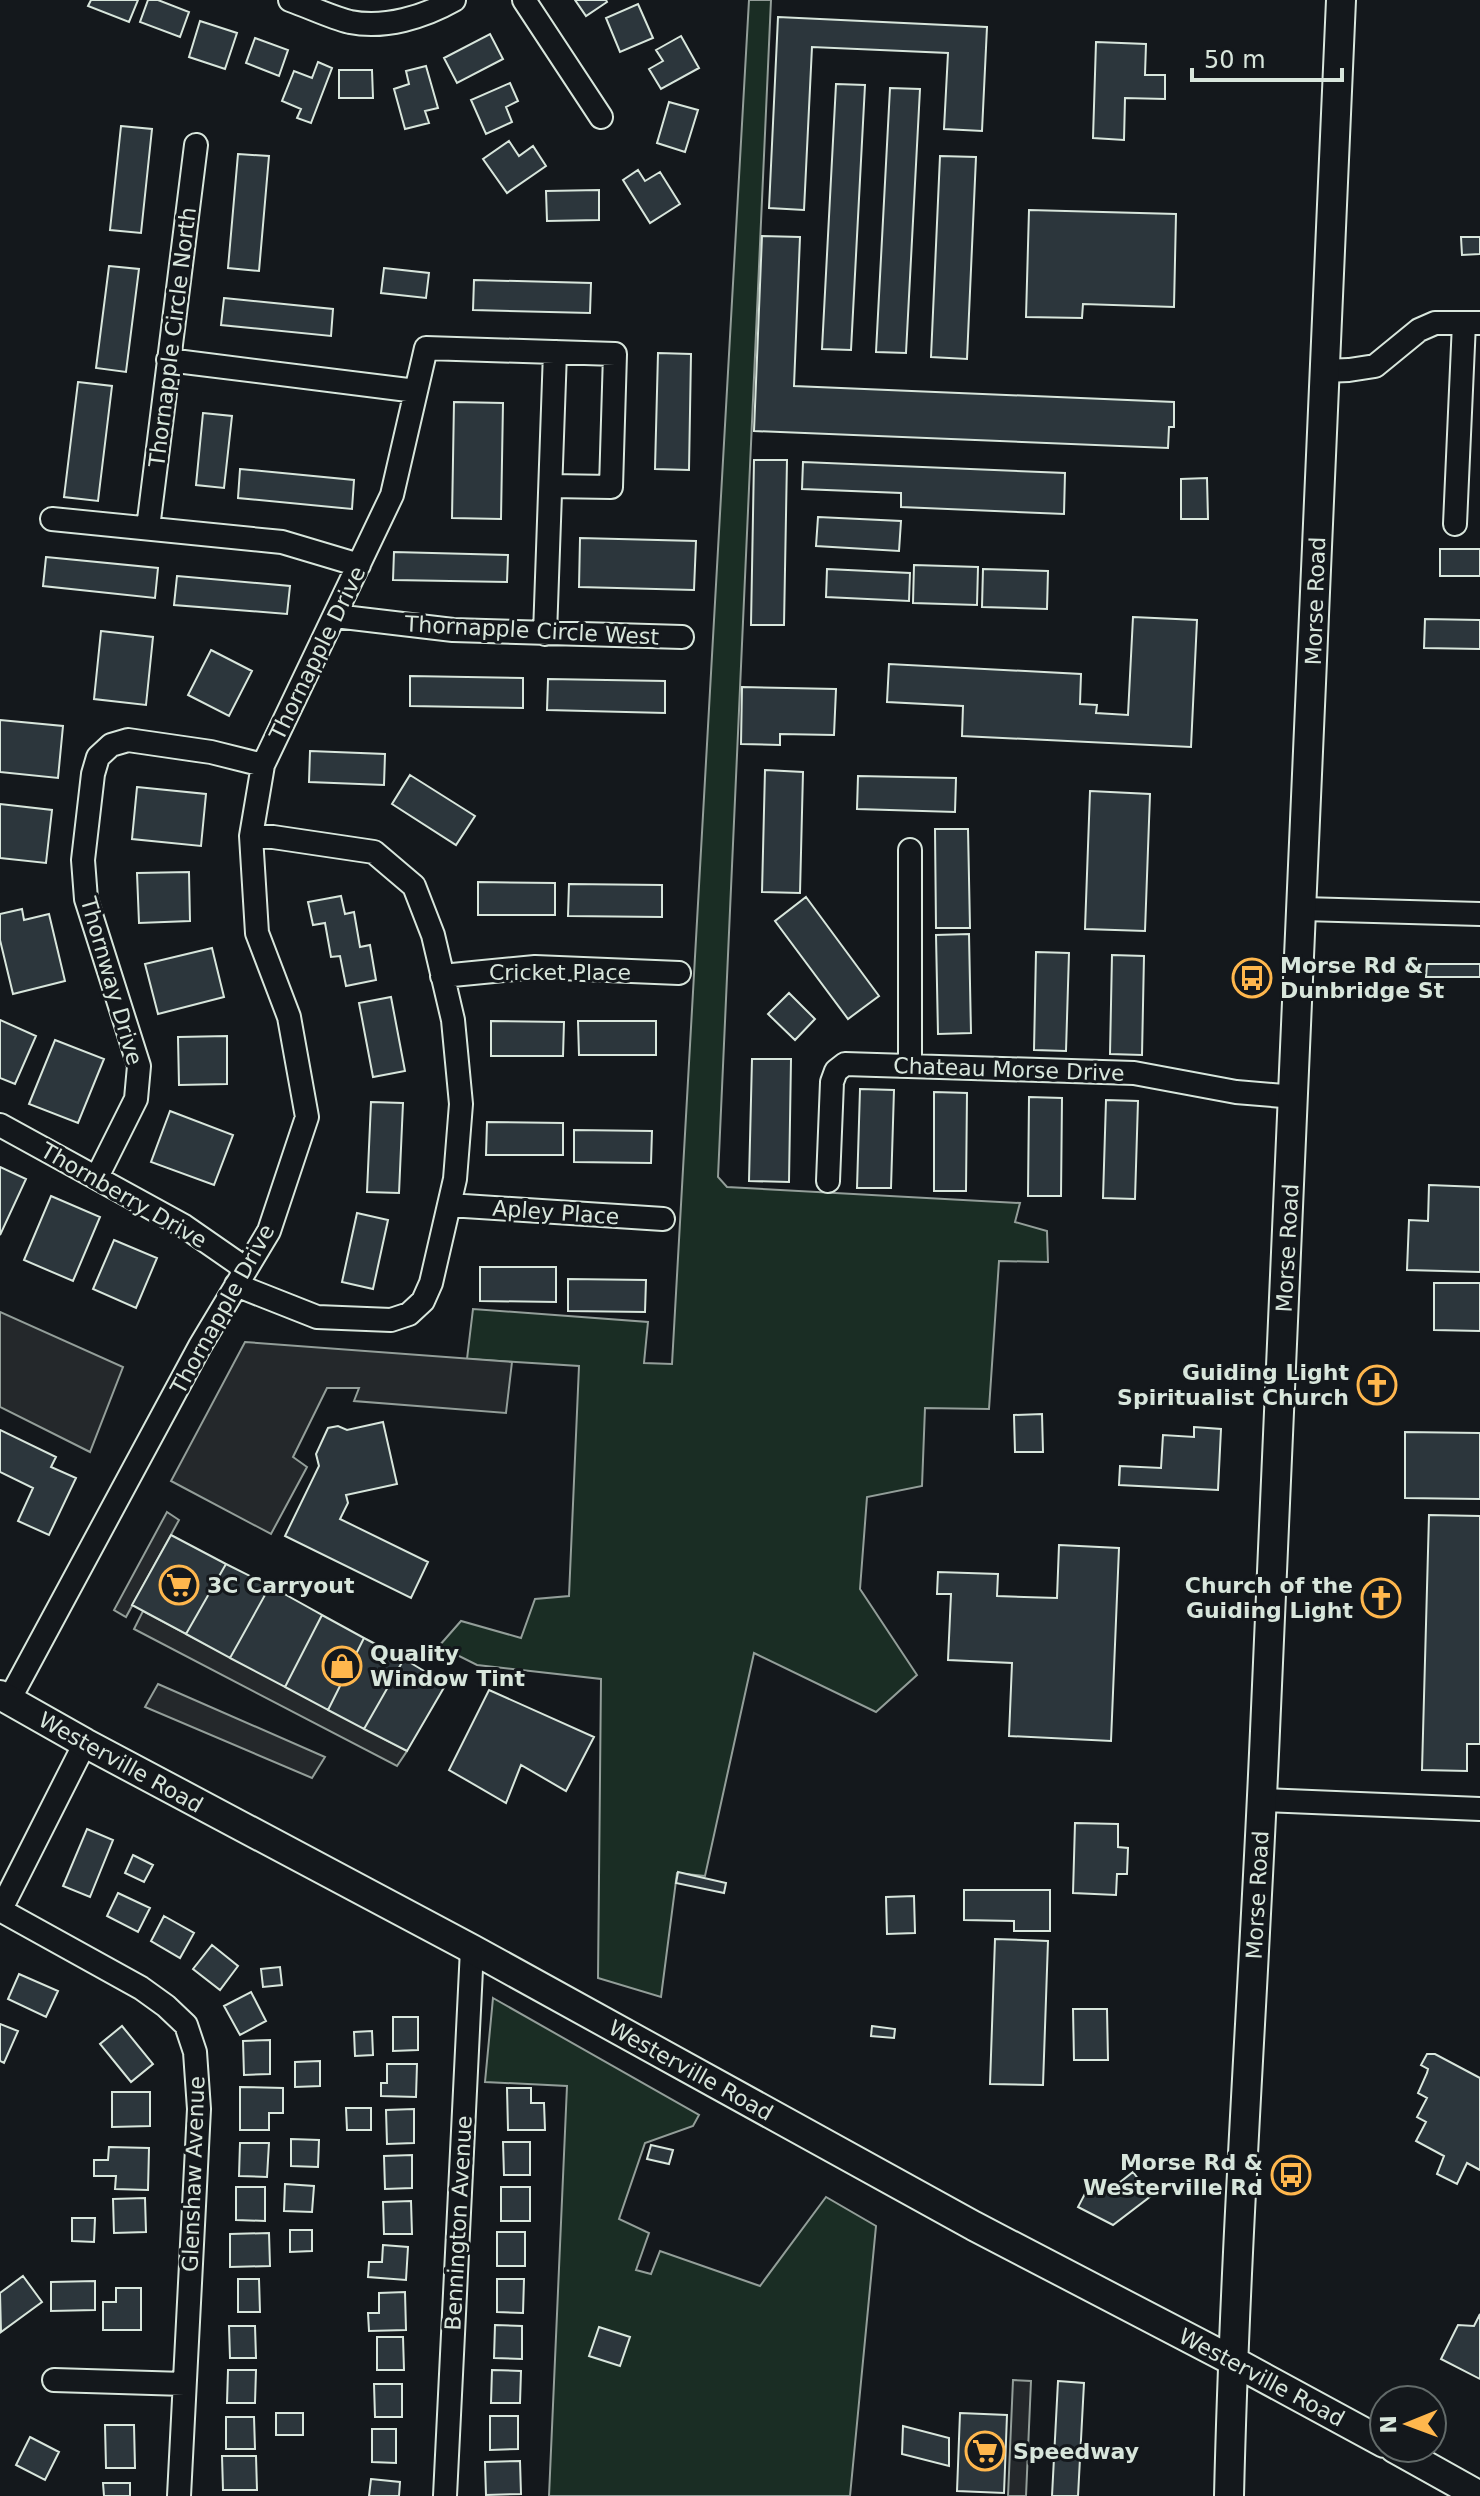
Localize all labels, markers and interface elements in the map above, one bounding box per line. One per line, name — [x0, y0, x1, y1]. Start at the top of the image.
scale bar — [1192, 32, 1342, 82]
text: 50 m — [1204, 46, 1266, 74]
street label: Thornapple Circle North — [144, 206, 201, 470]
street label: Morse Road — [1301, 536, 1330, 666]
street label: Thornapple Drive — [264, 562, 370, 745]
street label: Thornapple Circle West — [403, 611, 660, 650]
street label: Thornway Drive — [75, 893, 147, 1068]
place label: Morse Rd & Dunbridge St — [1280, 953, 1445, 1003]
bus stop icon: Morse Rd & Dunbridge St — [1231, 957, 1273, 999]
street label: Cricket Place — [489, 960, 631, 985]
street label: Chateau Morse Drive — [893, 1053, 1125, 1086]
street label: Thornberry Drive — [36, 1137, 211, 1253]
street label: Morse Road — [1272, 1183, 1303, 1313]
street label: Apley Place — [492, 1196, 620, 1229]
street label: Thornapple Drive — [165, 1220, 279, 1399]
place label: Guiding Light Spiritualist Church — [1117, 1360, 1349, 1410]
church icon: Guiding Light Spiritualist Church — [1356, 1364, 1398, 1406]
supermarket icon: 3C Carryout — [158, 1564, 200, 1606]
place label: 3C Carryout — [207, 1573, 355, 1598]
place label: Church of the Guiding Light — [1185, 1573, 1353, 1623]
church icon: Church of the Guiding Light — [1360, 1577, 1402, 1619]
place label: Quality Window Tint — [370, 1641, 526, 1691]
shop icon: Quality Window Tint — [321, 1645, 363, 1687]
street label: Westerville Road — [34, 1707, 207, 1818]
street label: Morse Road — [1242, 1830, 1273, 1960]
street label: Westerville Road — [604, 2015, 777, 2126]
street label: Glenshaw Avenue — [178, 2076, 209, 2273]
street label: Bennington Avenue — [440, 2115, 477, 2331]
place label: Morse Rd & Westerville Rd — [1083, 2150, 1263, 2200]
bus stop icon: Morse Rd & Westerville Rd — [1270, 2154, 1312, 2196]
street label: Westerville Road — [1175, 2323, 1349, 2432]
north arrow — [1368, 2384, 1448, 2464]
text: N — [1376, 2415, 1401, 2434]
supermarket icon: Speedway — [964, 2430, 1006, 2472]
place label: Speedway — [1013, 2439, 1139, 2464]

